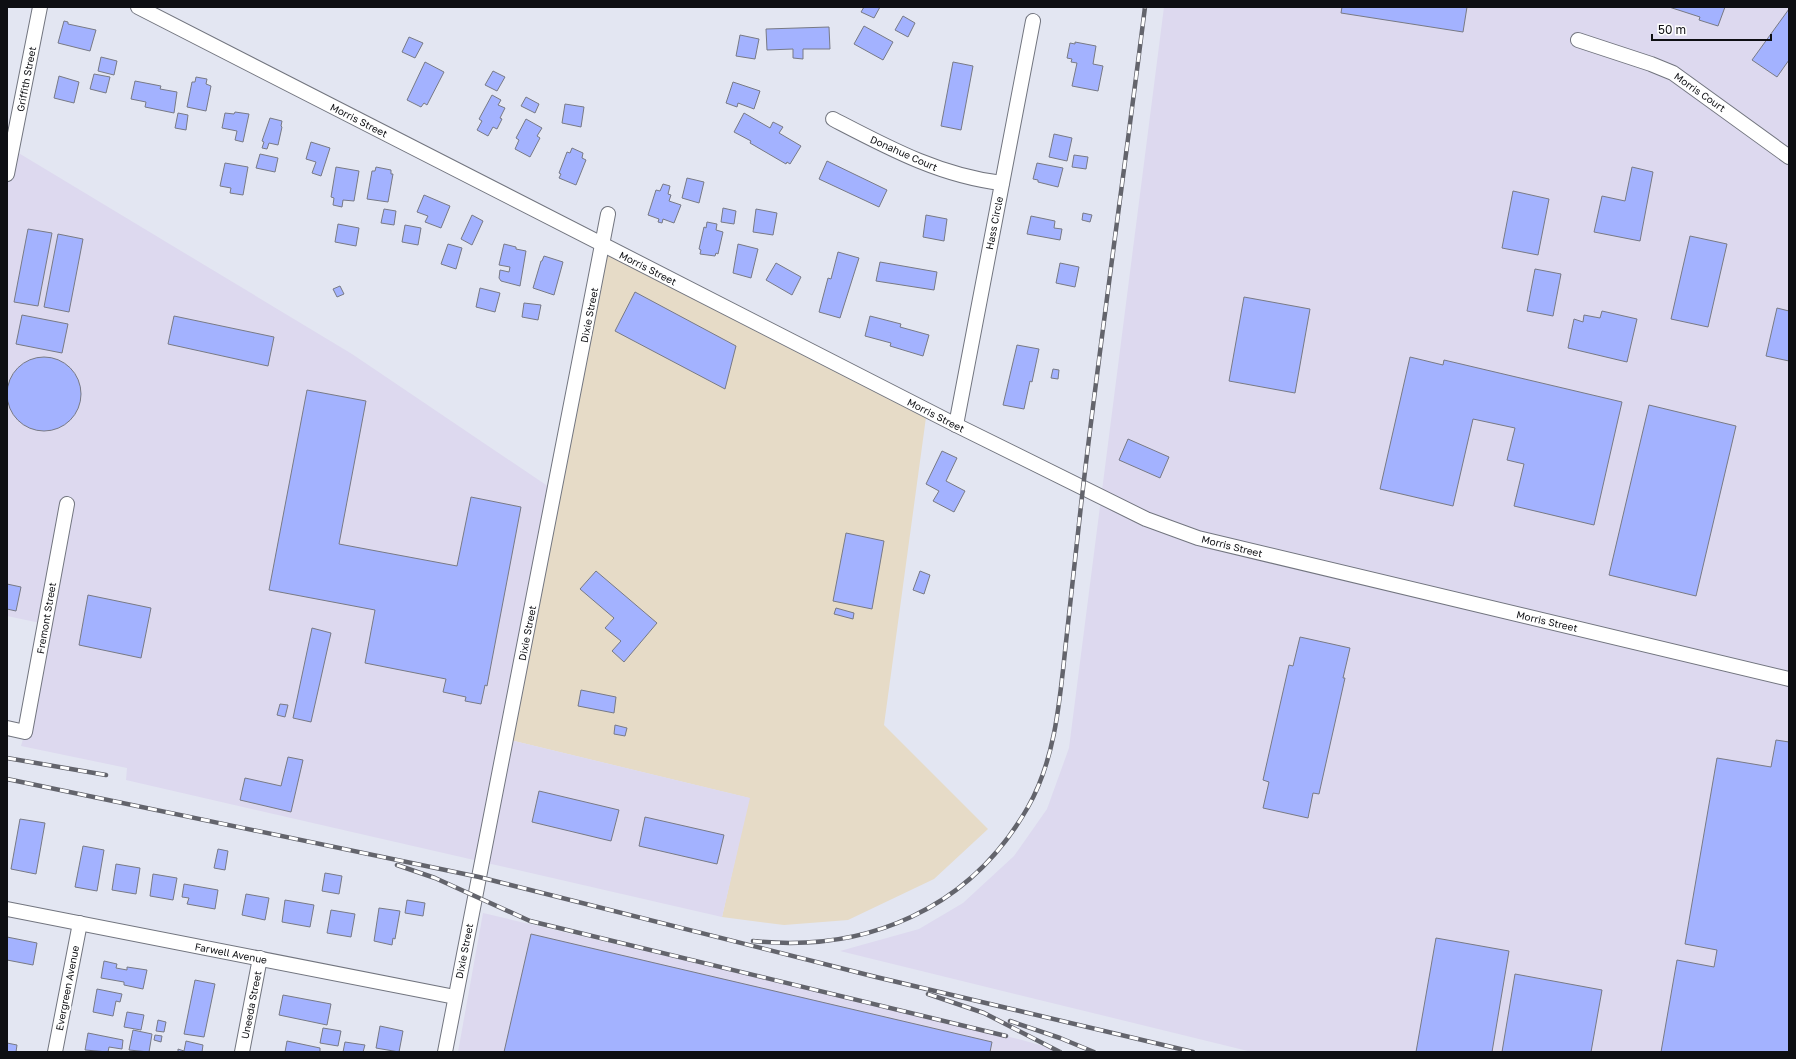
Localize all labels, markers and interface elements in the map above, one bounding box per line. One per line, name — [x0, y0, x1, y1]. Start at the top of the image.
scale bar — [1652, 16, 1771, 42]
text: 50 m — [1658, 22, 1686, 37]
street label: Griffith Street — [14, 45, 38, 113]
street label: Morris Court — [1672, 70, 1728, 114]
street label: Morris Street — [328, 100, 390, 140]
street label: Donahue Court — [869, 133, 939, 173]
street label: Hass Circle — [983, 195, 1005, 251]
street label: Morris Street — [617, 248, 679, 288]
street label: Dixie Street — [578, 286, 600, 344]
street label: Morris Street — [905, 395, 967, 435]
street label: Morris Street — [1200, 533, 1264, 559]
street label: Fremont Street — [34, 581, 58, 655]
street label: Dixie Street — [516, 604, 538, 662]
street label: Morris Street — [1515, 608, 1579, 634]
street label: Dixie Street — [453, 922, 475, 980]
street label: Farwell Avenue — [194, 940, 268, 966]
street label: Evergreen Avenue — [53, 944, 81, 1032]
street label: Uneeda Street — [239, 970, 263, 1040]

